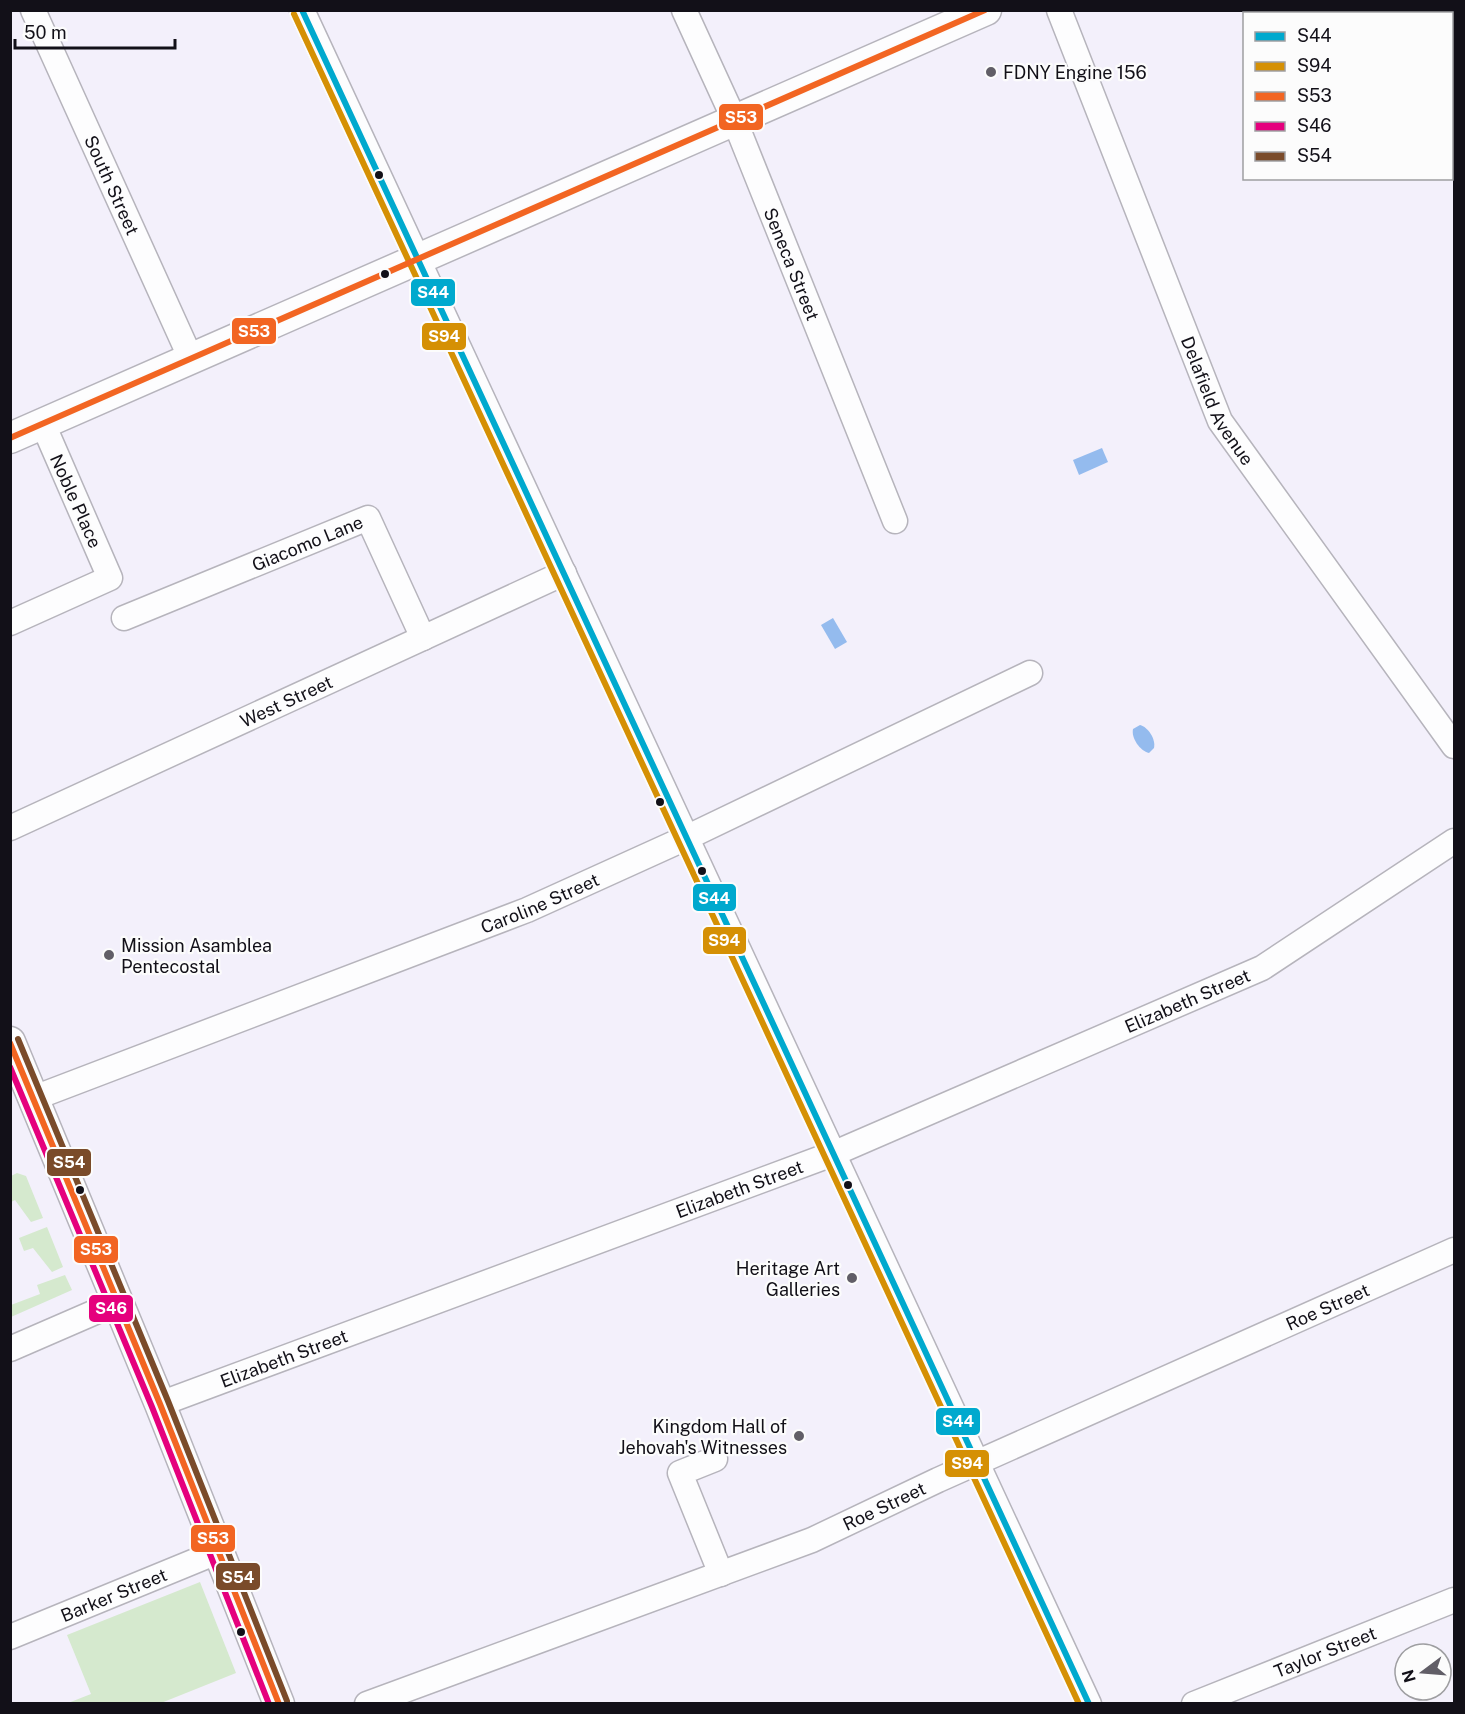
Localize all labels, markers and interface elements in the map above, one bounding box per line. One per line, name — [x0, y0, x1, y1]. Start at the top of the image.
scale bar — [15, 12, 176, 50]
legend — [1243, 12, 1453, 180]
text: 50 m — [24, 22, 67, 43]
text: S44 — [1297, 25, 1332, 46]
text: S94 — [1297, 55, 1332, 76]
place label: FDNY Engine 156 — [1003, 62, 1147, 83]
marker: FDNY Engine 156 — [984, 65, 998, 79]
text: S53 — [1297, 85, 1332, 106]
line badge: S53 — [718, 103, 764, 131]
text: S53 — [725, 108, 757, 127]
text: S46 — [1297, 115, 1332, 136]
street label: South Street — [81, 132, 144, 238]
text: S54 — [1297, 145, 1332, 166]
unlabelled marker — [373, 169, 385, 181]
street label: Seneca Street — [760, 205, 824, 323]
unlabelled marker — [379, 268, 391, 280]
line badge: S44 — [410, 278, 456, 307]
text: S44 — [417, 283, 450, 302]
line badge: S53 — [231, 317, 277, 345]
text: S53 — [238, 322, 270, 341]
line badge: S94 — [421, 322, 467, 351]
text: S94 — [428, 327, 461, 346]
street label: Delafield Avenue — [1177, 333, 1259, 469]
street label: Noble Place — [46, 451, 106, 551]
street label: Giacomo Lane — [249, 511, 366, 575]
street label: West Street — [237, 671, 336, 731]
unlabelled marker — [654, 796, 666, 808]
unlabelled marker — [696, 865, 708, 877]
street label: Caroline Street — [477, 868, 602, 937]
line badge: S44 — [692, 883, 737, 912]
text: S44 — [698, 889, 731, 908]
line badge: S94 — [702, 926, 747, 955]
text: S94 — [708, 931, 741, 950]
place label: Mission Asamblea Pentecostal — [121, 935, 272, 977]
marker: Mission Asamblea Pentecostal — [102, 948, 116, 962]
street label: Elizabeth Street — [1121, 964, 1253, 1037]
line badge: S54 — [46, 1148, 92, 1177]
text: S54 — [53, 1153, 86, 1172]
street label: Elizabeth Street — [673, 1155, 806, 1222]
unlabelled marker — [842, 1179, 854, 1191]
unlabelled marker — [74, 1184, 86, 1196]
line badge: S53 — [73, 1235, 119, 1264]
text: S53 — [80, 1240, 112, 1259]
place label: Heritage Art Galleries — [736, 1258, 840, 1300]
marker: Heritage Art Galleries — [845, 1271, 859, 1285]
street label: Roe Street — [1282, 1279, 1372, 1334]
line badge: S46 — [88, 1294, 134, 1323]
text: S46 — [95, 1299, 127, 1318]
street label: Elizabeth Street — [217, 1325, 350, 1391]
line badge: S44 — [935, 1407, 981, 1436]
text: S44 — [942, 1412, 975, 1431]
place label: Kingdom Hall of Jehovah's Witnesses — [619, 1416, 787, 1458]
marker: Kingdom Hall of Jehovah's Witnesses — [792, 1429, 806, 1443]
line badge: S94 — [944, 1449, 990, 1478]
text: S94 — [951, 1454, 984, 1473]
street label: Roe Street — [839, 1477, 929, 1534]
line badge: S53 — [190, 1524, 236, 1553]
text: S53 — [197, 1529, 229, 1548]
line badge: S54 — [215, 1562, 261, 1591]
street label: Barker Street — [57, 1563, 170, 1626]
text: S54 — [222, 1568, 255, 1587]
street label: Taylor Street — [1271, 1622, 1379, 1681]
unlabelled marker — [235, 1626, 247, 1638]
north arrow — [1393, 1642, 1453, 1702]
text: N — [1398, 1667, 1420, 1685]

